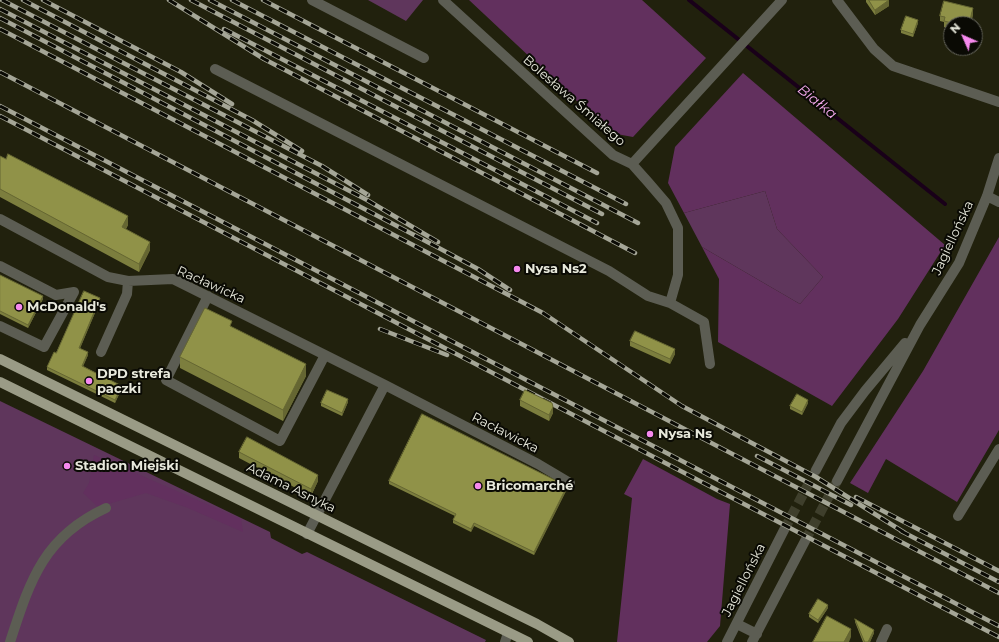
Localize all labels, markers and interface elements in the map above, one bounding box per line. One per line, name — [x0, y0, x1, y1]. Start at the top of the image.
north arrow — [943, 16, 983, 56]
text: N — [947, 20, 963, 36]
street label: Bolesława Śmiałego — [520, 52, 628, 150]
water label: Białka — [794, 81, 840, 123]
street label: Jagiellońska — [929, 198, 977, 278]
place label: Nysa Ns2 — [525, 261, 587, 277]
street label: Racławicka — [175, 263, 247, 307]
marker: Nysa Ns2 — [512, 264, 522, 274]
place label: McDonald's — [27, 299, 106, 315]
marker: McDonald's — [14, 302, 24, 312]
place label: DPD strefa paczki — [97, 366, 171, 397]
marker: DPD strefa paczki — [84, 376, 94, 386]
street label: Racławicka — [469, 409, 541, 457]
place label: Nysa Ns — [658, 426, 712, 442]
marker: Nysa Ns — [645, 429, 655, 439]
place label: Stadion Miejski — [75, 458, 179, 474]
street label: Adama Asnyka — [244, 460, 338, 516]
marker: Stadion Miejski — [62, 461, 72, 471]
place label: Bricomarché — [486, 478, 574, 494]
marker: Bricomarché — [473, 481, 483, 491]
street label: Jagiellońska — [719, 541, 769, 619]

